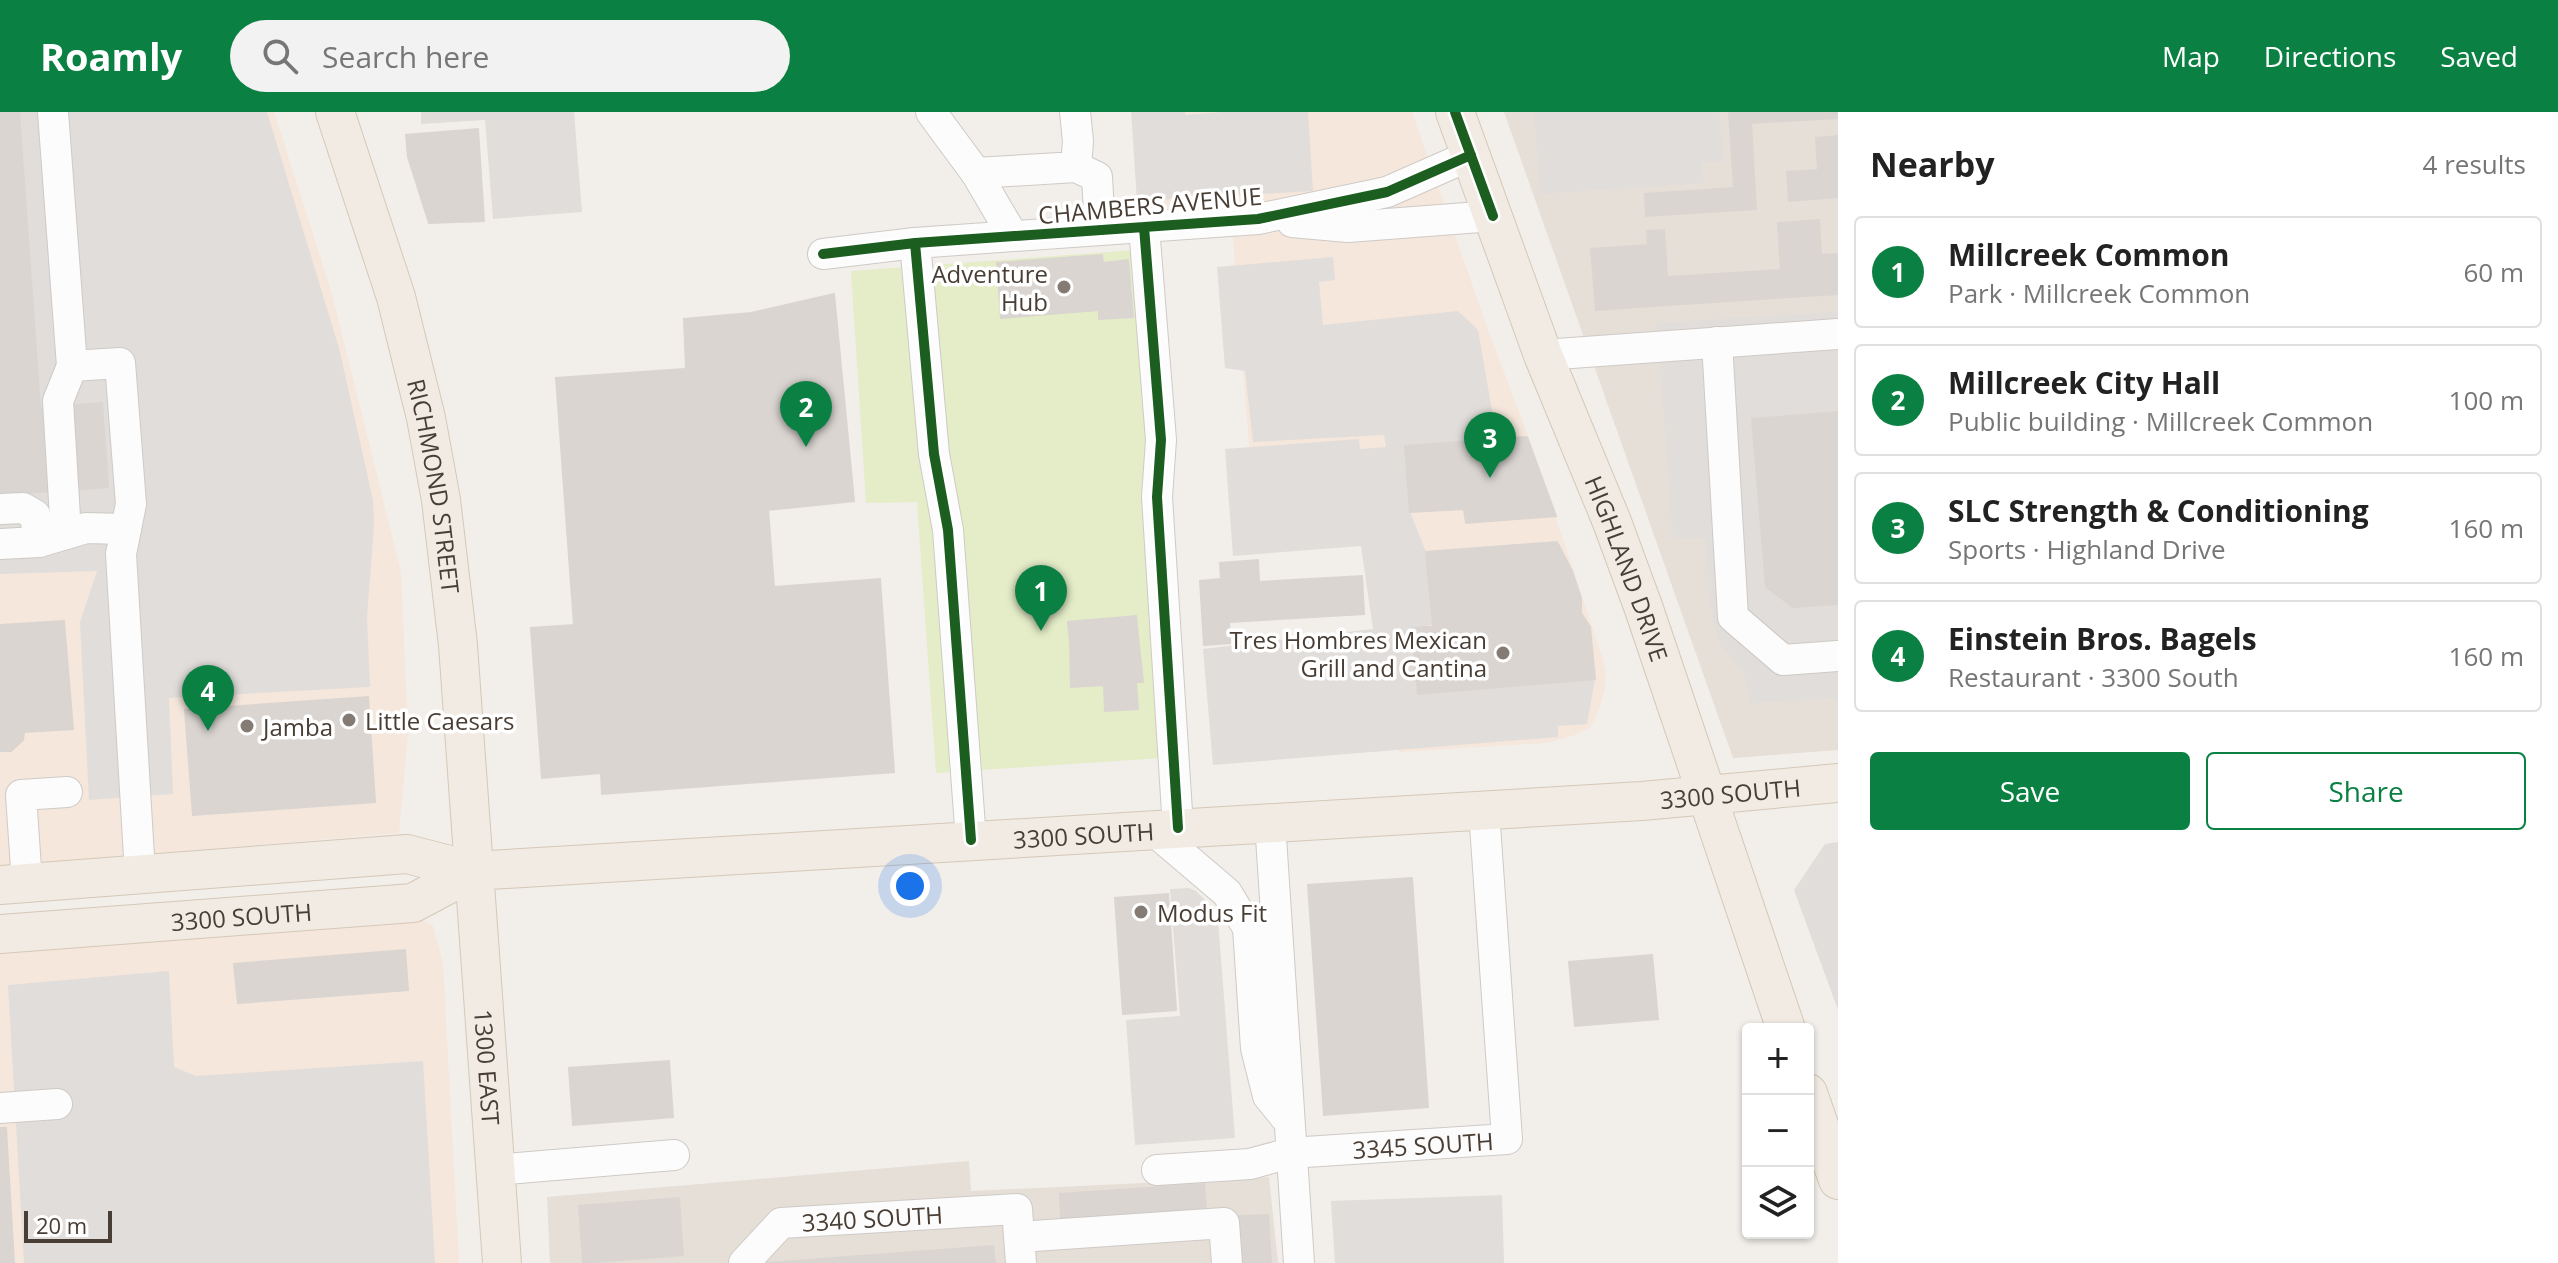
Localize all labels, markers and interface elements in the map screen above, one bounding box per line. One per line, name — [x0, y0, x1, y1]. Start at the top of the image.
search box — [230, 20, 790, 92]
text: Roamly — [40, 30, 182, 82]
icon: search — [258, 34, 302, 78]
text: Search here — [322, 36, 489, 77]
text: Map — [2162, 37, 2220, 75]
text: Directions — [2264, 37, 2396, 75]
text: Saved — [2440, 37, 2518, 75]
text: Nearby — [1870, 141, 1995, 187]
text: 4 results — [2423, 146, 2526, 182]
street label: CHAMBERS AVENUE — [1037, 179, 1263, 231]
text: Millcreek Common — [1948, 234, 2230, 275]
text: 1 — [1891, 254, 1905, 290]
text: 60 m — [2463, 254, 2524, 290]
place label: Adventure Hub — [931, 257, 1048, 318]
text: Park · Millcreek Common — [1948, 275, 2250, 311]
marker: Adventure Hub — [1055, 278, 1073, 296]
text: Millcreek City Hall — [1948, 362, 2220, 403]
street label: RICHMOND STREET — [400, 375, 468, 595]
pin: 2 — [780, 381, 832, 447]
text: 2 — [1891, 382, 1905, 418]
text: 100 m — [2449, 382, 2524, 418]
text: Public building · Millcreek Common — [1948, 403, 2373, 439]
pin: 3 — [1464, 412, 1516, 478]
street label: HIGHLAND DRIVE — [1578, 470, 1677, 665]
text: SLC Strength & Conditioning — [1948, 490, 2369, 531]
text: 3 — [1891, 510, 1905, 546]
text: 160 m — [2449, 510, 2524, 546]
text: Sports · Highland Drive — [1948, 531, 2225, 567]
pin: 1 — [1015, 565, 1067, 631]
text: Einstein Bros. Bagels — [1948, 618, 2257, 659]
place label: Tres Hombres Mexican Grill and Cantina — [1230, 623, 1487, 684]
text: 4 — [1891, 638, 1905, 674]
text: 160 m — [2449, 638, 2524, 674]
marker: Tres Hombres Mexican Grill and Cantina — [1494, 644, 1512, 662]
text: Restaurant · 3300 South — [1948, 659, 2239, 695]
pin: 4 — [182, 665, 234, 731]
place label: Little Caesars — [365, 704, 514, 737]
place label: Jamba — [261, 710, 333, 743]
marker: Little Caesars — [340, 711, 358, 729]
marker: Jamba — [238, 717, 256, 735]
button: Save — [1870, 752, 2190, 830]
button: Share — [2206, 752, 2526, 830]
street label: 3300 SOUTH — [1658, 770, 1802, 816]
street label: 3300 SOUTH — [1012, 814, 1155, 855]
your location — [890, 866, 930, 906]
street label: 3300 SOUTH — [170, 894, 313, 938]
place label: Modus Fit — [1157, 896, 1267, 929]
marker: Modus Fit — [1132, 903, 1150, 921]
street label: 1300 EAST — [467, 1008, 509, 1126]
map controls — [1742, 1023, 1814, 1239]
button: + — [1742, 1023, 1814, 1095]
button: − — [1742, 1095, 1814, 1167]
street label: 3345 SOUTH — [1351, 1123, 1495, 1165]
button: layers — [1742, 1167, 1814, 1239]
street label: 3340 SOUTH — [801, 1197, 944, 1238]
scale bar — [24, 1207, 112, 1243]
text: 20 m — [36, 1210, 87, 1240]

